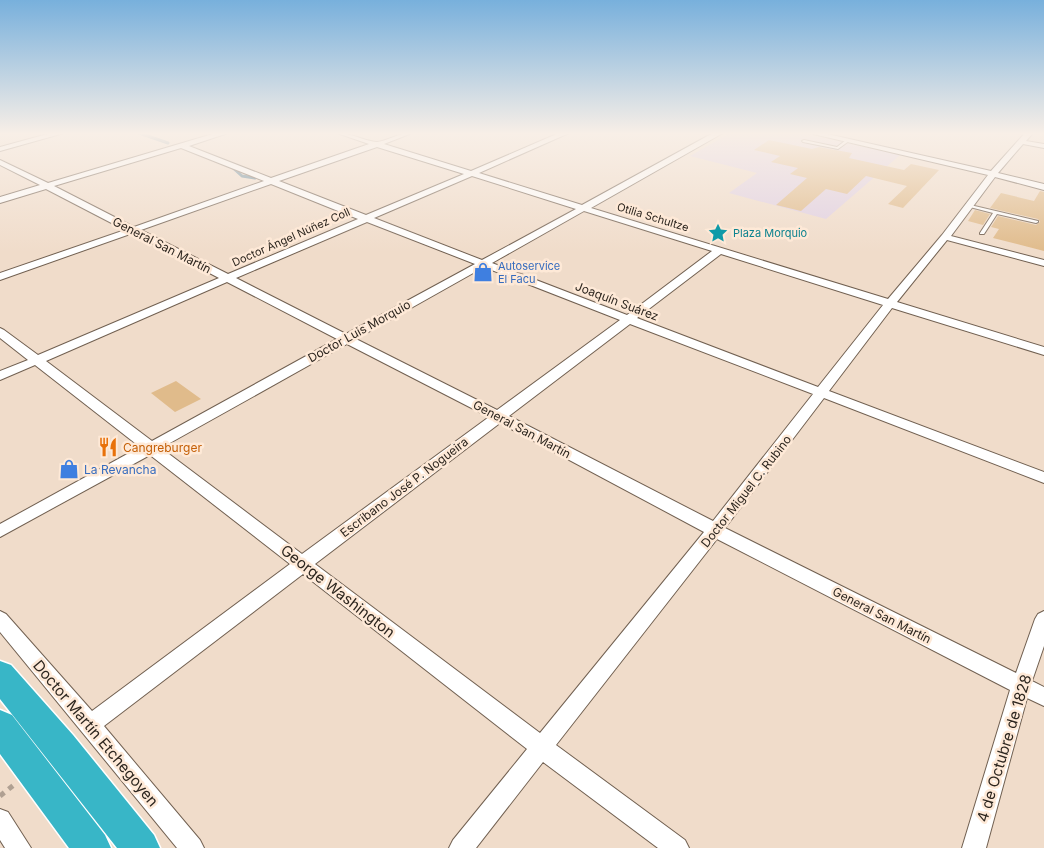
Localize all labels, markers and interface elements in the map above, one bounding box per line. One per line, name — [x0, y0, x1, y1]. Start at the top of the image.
street label: Otilia Schultze — [615, 199, 691, 235]
street label: Doctor Ángel Núñez Coll — [230, 205, 352, 269]
street label: General San Martín — [110, 214, 214, 276]
place icon: Plaza Morquio — [707, 222, 729, 244]
place label: Plaza Morquio — [733, 226, 808, 240]
place label: Autoservice El Facu — [498, 259, 560, 286]
shop icon: Autoservice El Facu — [472, 261, 494, 283]
street label: Joaquín Suárez — [573, 278, 661, 324]
street label: Doctor Luis Morquio — [305, 297, 413, 365]
street label: General San Martín — [470, 397, 574, 461]
street label: Doctor Miguel C. Rubino — [698, 432, 794, 550]
street label: Escribano José P. Nogueira — [337, 434, 471, 540]
restaurant icon: Cangreburger — [97, 436, 119, 458]
place label: Cangreburger — [123, 440, 202, 455]
shop icon: La Revancha — [58, 458, 80, 480]
place label: La Revancha — [84, 462, 156, 477]
street label: George Washington — [277, 540, 399, 642]
street label: General San Martín — [830, 584, 934, 646]
street label: Doctor Martín Etchegoyen — [29, 656, 163, 810]
street label: 4 de Octubre de 1828 — [972, 672, 1036, 824]

